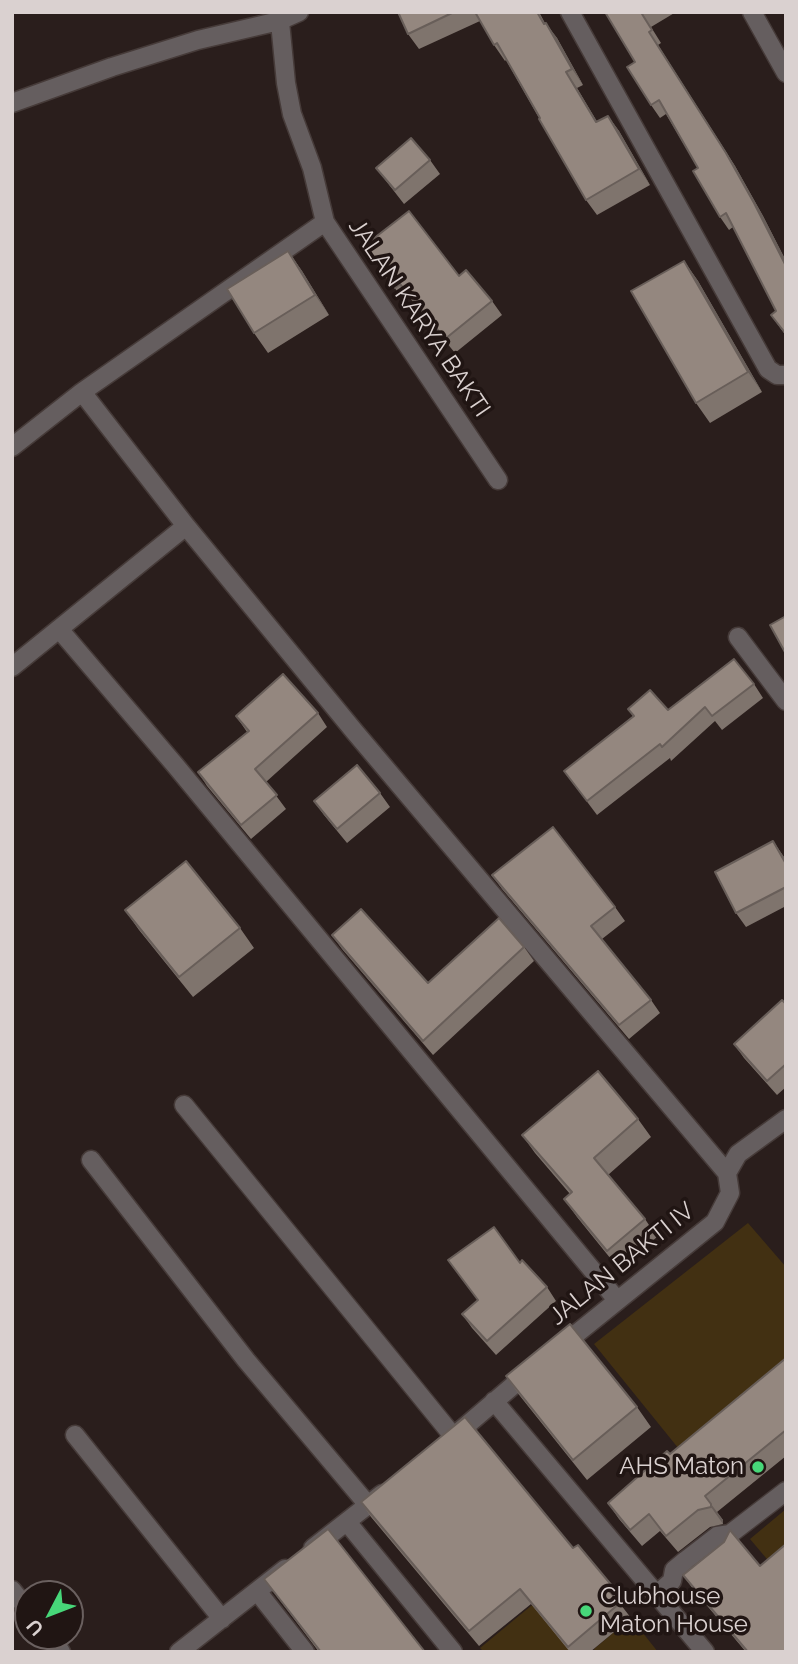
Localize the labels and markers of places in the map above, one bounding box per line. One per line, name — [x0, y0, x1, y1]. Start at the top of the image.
place label: AHS Maton — [619, 1453, 744, 1481]
marker: AHS Maton — [750, 1459, 766, 1475]
place label: Clubhouse Maton House — [600, 1583, 748, 1639]
marker: Clubhouse Maton House — [578, 1603, 594, 1619]

